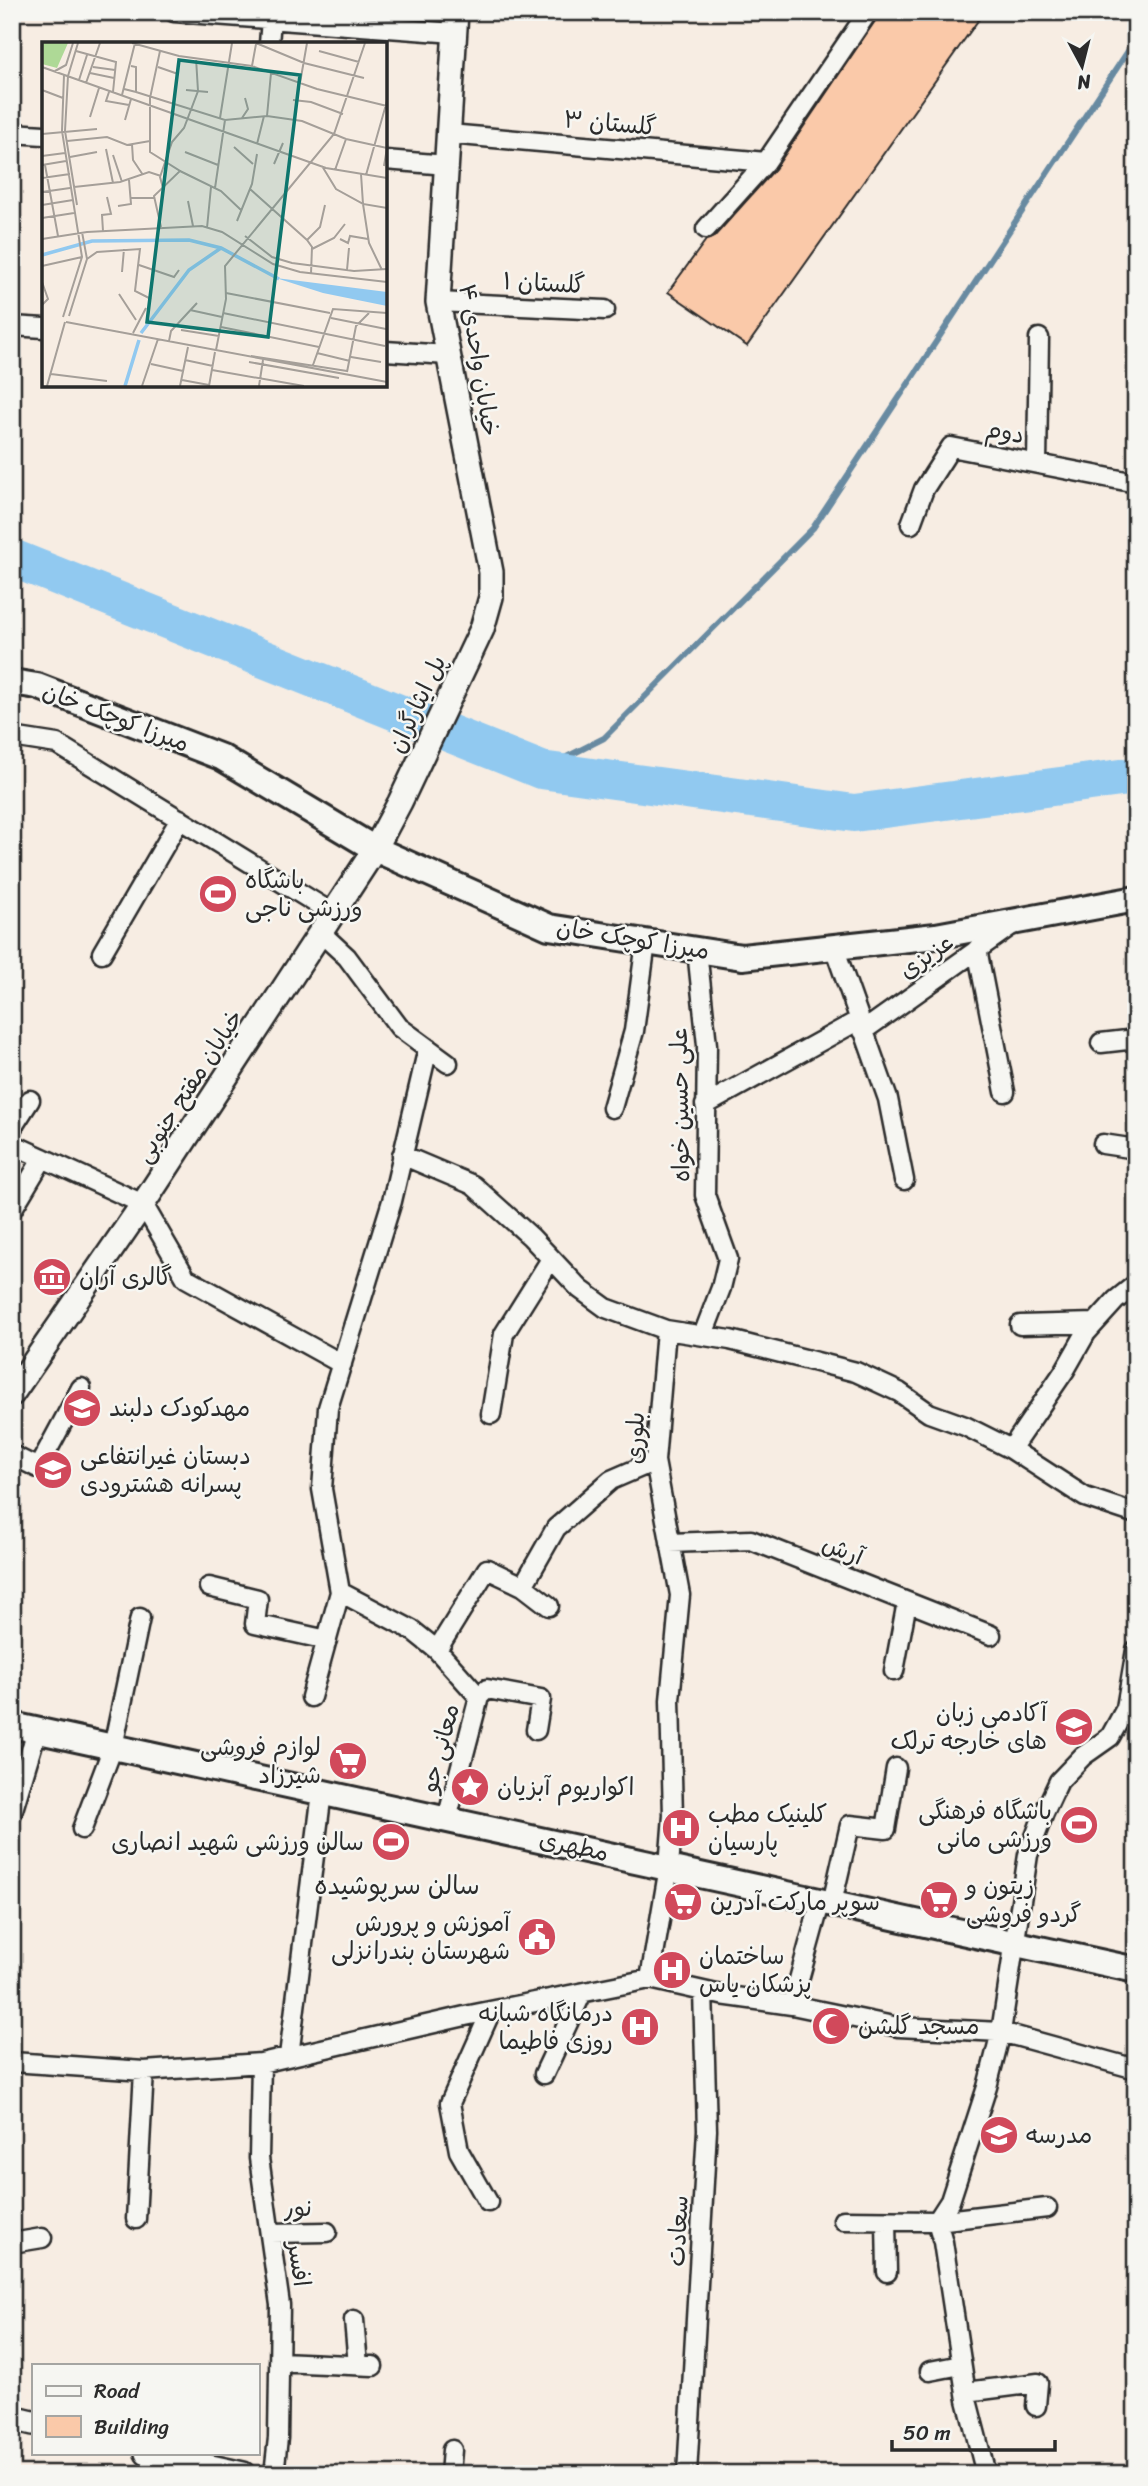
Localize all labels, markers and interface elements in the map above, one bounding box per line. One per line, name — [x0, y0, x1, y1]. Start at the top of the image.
north arrow — [1046, 32, 1116, 102]
inset map — [42, 42, 387, 387]
text: N — [1075, 65, 1094, 100]
street label: گلستان ۳ — [562, 98, 658, 148]
street label: گلستان ۱ — [502, 260, 586, 306]
street label: خیابان واحدی ۴ — [446, 281, 512, 439]
street label: دوم — [982, 408, 1028, 456]
street label: پل ایثارگران — [376, 648, 458, 760]
street label: میرزا کوچک خان — [36, 670, 196, 764]
place label: باشگاه ورزشی ناجی — [245, 859, 362, 929]
sports icon: باشگاه ورزشی ناجی — [197, 873, 239, 915]
street label: میرزا کوچک خان — [553, 906, 713, 972]
street label: عزیزی — [890, 922, 962, 990]
street label: خیابان مفتح جنوبی — [123, 1000, 255, 1172]
street label: علی حسین خواه — [658, 1027, 702, 1183]
museum icon: گالری آران — [31, 1256, 73, 1298]
place label: گالری آران — [79, 1256, 172, 1298]
school or university icon: مهدکودک دلبند — [61, 1387, 103, 1429]
place label: مهدکودک دلبند — [109, 1387, 250, 1429]
street label: بلوری — [613, 1411, 657, 1465]
place label: دبستان غیرانتفاعی پسرانه هشترودی — [80, 1435, 251, 1505]
school or university icon: دبستان غیرانتفاعی پسرانه هشترودی — [32, 1449, 74, 1491]
street label: آرش — [816, 1523, 871, 1578]
place label: آکادمی زبان های خارجه ترلک — [890, 1692, 1048, 1762]
street label: معانی جو — [407, 1699, 472, 1799]
school or university icon: آکادمی زبان های خارجه ترلک — [1053, 1706, 1095, 1748]
place label: لوازم فروشی شیرزاد — [200, 1726, 321, 1796]
supermarket icon: لوازم فروشی شیرزاد — [327, 1740, 369, 1782]
place icon: اکواریوم آبزیان — [449, 1766, 491, 1808]
place label: اکواریوم آبزیان — [497, 1766, 634, 1808]
place label: باشگاه فرهنگی ورزشی مانی — [918, 1790, 1052, 1860]
place label: کلینیک مطب پارسیان — [708, 1793, 827, 1863]
sports icon: باشگاه فرهنگی ورزشی مانی — [1058, 1804, 1100, 1846]
hospital icon: کلینیک مطب پارسیان — [660, 1807, 702, 1849]
street label: مطهری — [535, 1818, 613, 1874]
place label: سالن ورزشی شهید انصاری — [111, 1821, 364, 1863]
sports icon: سالن ورزشی شهید انصاری — [370, 1821, 412, 1863]
district label: سالن سرپوشیده — [314, 1862, 480, 1908]
place label: زیتون و گردو فروشی — [964, 1865, 1082, 1935]
supermarket icon: زیتون و گردو فروشی — [918, 1879, 960, 1921]
supermarket icon: سوپر مارکت آدرین — [662, 1881, 704, 1923]
place label: سوپر مارکت آدرین — [710, 1881, 880, 1923]
place label: آموزش و پرورش شهرستان بندرانزلی — [331, 1902, 511, 1972]
public building icon: آموزش و پرورش شهرستان بندرانزلی — [516, 1916, 558, 1958]
place label: ساختمان پزشکان یاس — [699, 1935, 812, 2005]
hospital icon: ساختمان پزشکان یاس — [651, 1949, 693, 1991]
place label: درمانگاه شبانه روزی فاطیما — [478, 1992, 613, 2062]
mosque icon: مسجد گلشن — [810, 2005, 852, 2047]
place label: مسجد گلشن — [858, 2005, 980, 2047]
hospital icon: درمانگاه شبانه روزی فاطیما — [619, 2006, 661, 2048]
school or university icon: مدرسه — [978, 2114, 1020, 2156]
place label: مدرسه — [1026, 2114, 1092, 2156]
street label: نور — [283, 2187, 312, 2229]
street label: سعادت — [655, 2194, 701, 2268]
street label: افسر — [275, 2237, 323, 2290]
legend — [32, 2364, 259, 2454]
text: Road — [94, 2372, 141, 2410]
text: Building — [94, 2408, 170, 2446]
scale bar — [892, 2409, 1055, 2453]
text: 50 m — [903, 2414, 951, 2452]

